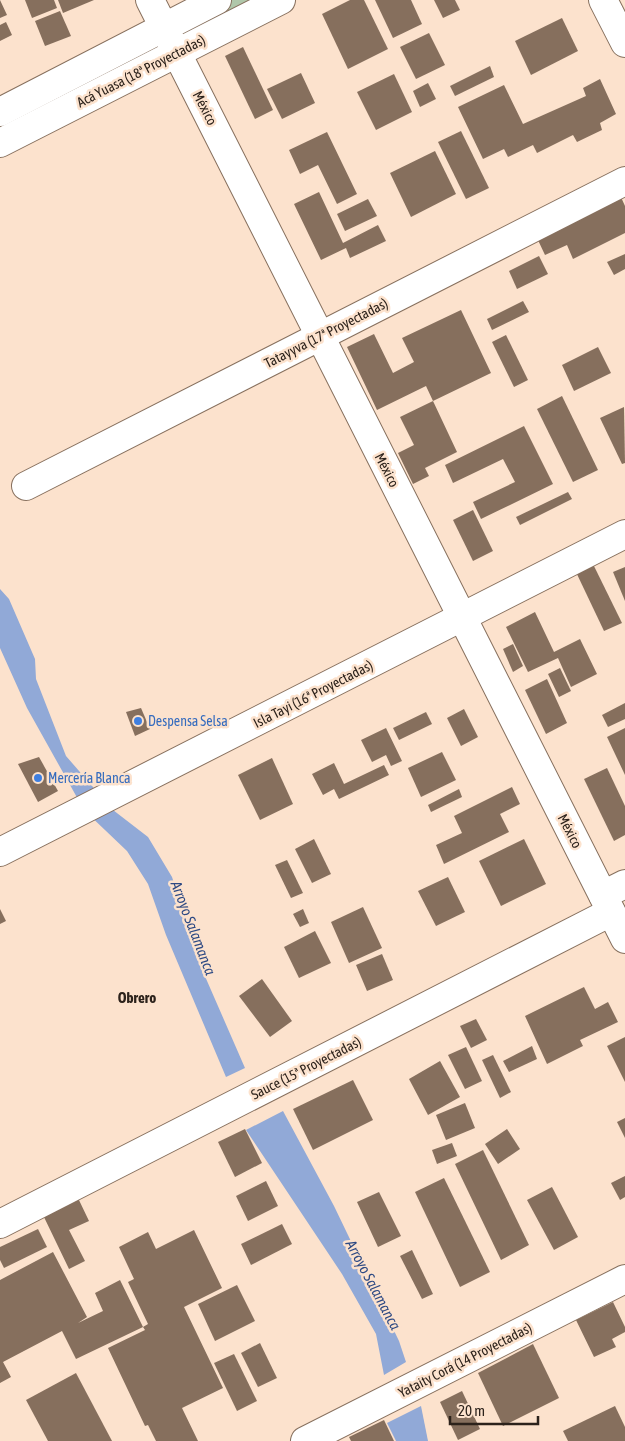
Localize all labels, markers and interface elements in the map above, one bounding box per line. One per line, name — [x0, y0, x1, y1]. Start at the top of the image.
street label: Acá Yuasa (18ª Proyectadas) — [74, 32, 208, 110]
street label: México — [190, 88, 220, 128]
street label: Tatayyva (17ª Proyectadas) — [262, 295, 390, 371]
street label: México — [372, 450, 402, 490]
street label: Isla Tayi (16ª Proyectadas) — [251, 657, 375, 731]
place label: Despensa Selsa — [148, 713, 228, 729]
marker: Despensa Selsa — [132, 715, 144, 727]
place label: Mercería Blanca — [48, 770, 131, 786]
marker: Mercería Blanca — [32, 772, 44, 784]
street label: México — [555, 811, 585, 851]
water label: Arroyo Salamanca — [167, 877, 219, 977]
district label: Obrero — [118, 989, 156, 1006]
street label: Sauce (15ª Proyectadas) — [248, 1033, 364, 1103]
water label: Arroyo Salamanca — [342, 1236, 404, 1333]
street label: Yataity Corá (14 Proyectadas) — [396, 1319, 534, 1401]
scale bar — [450, 1394, 538, 1426]
text: 20 m — [458, 1402, 485, 1419]

